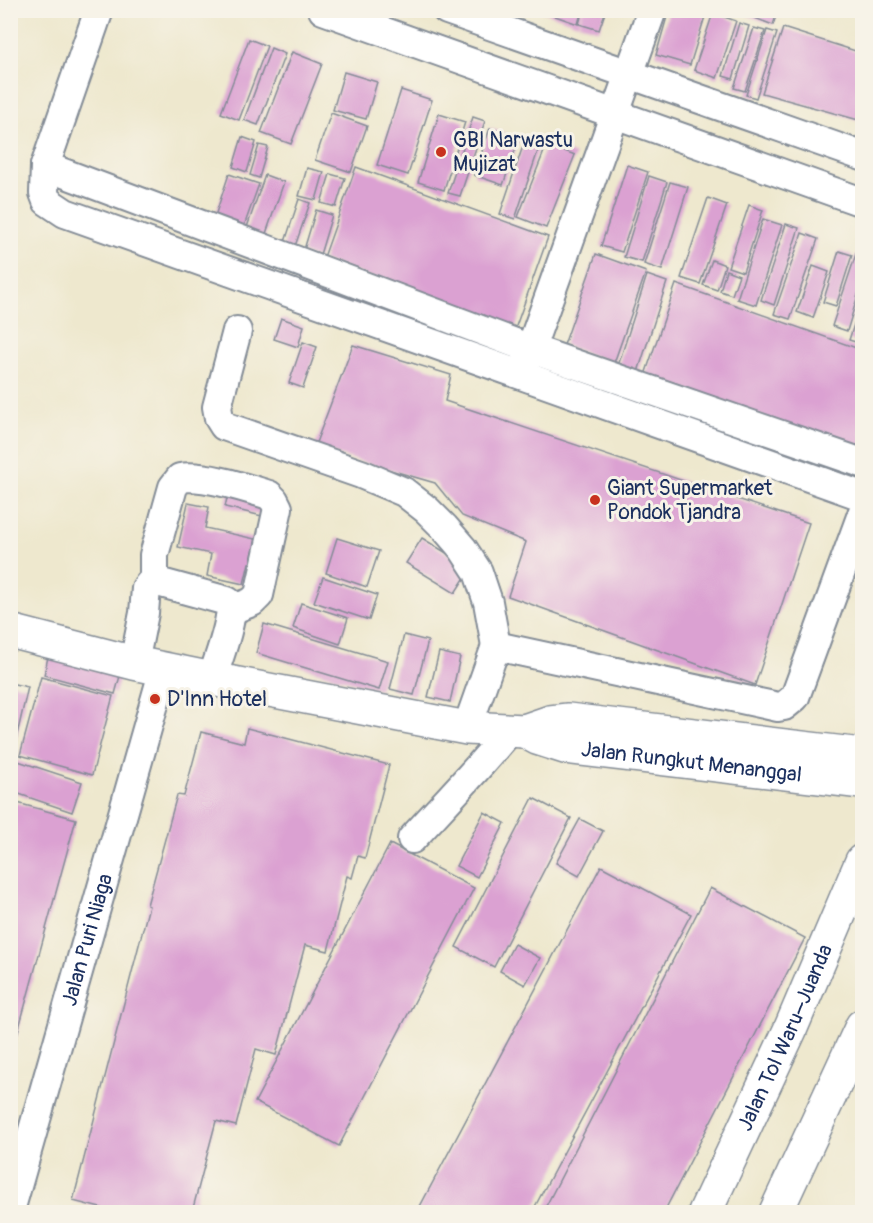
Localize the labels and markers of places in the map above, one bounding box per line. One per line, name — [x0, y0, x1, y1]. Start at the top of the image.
place label: GBI Narwastu Mujizat — [453, 127, 573, 178]
marker: GBI Narwastu Mujizat — [434, 145, 448, 159]
place label: Giant Supermarket Pondok Tjandra — [607, 475, 773, 526]
marker: Giant Supermarket Pondok Tjandra — [588, 493, 602, 507]
place label: D'Inn Hotel — [167, 686, 267, 713]
marker: D'Inn Hotel — [148, 692, 162, 706]

